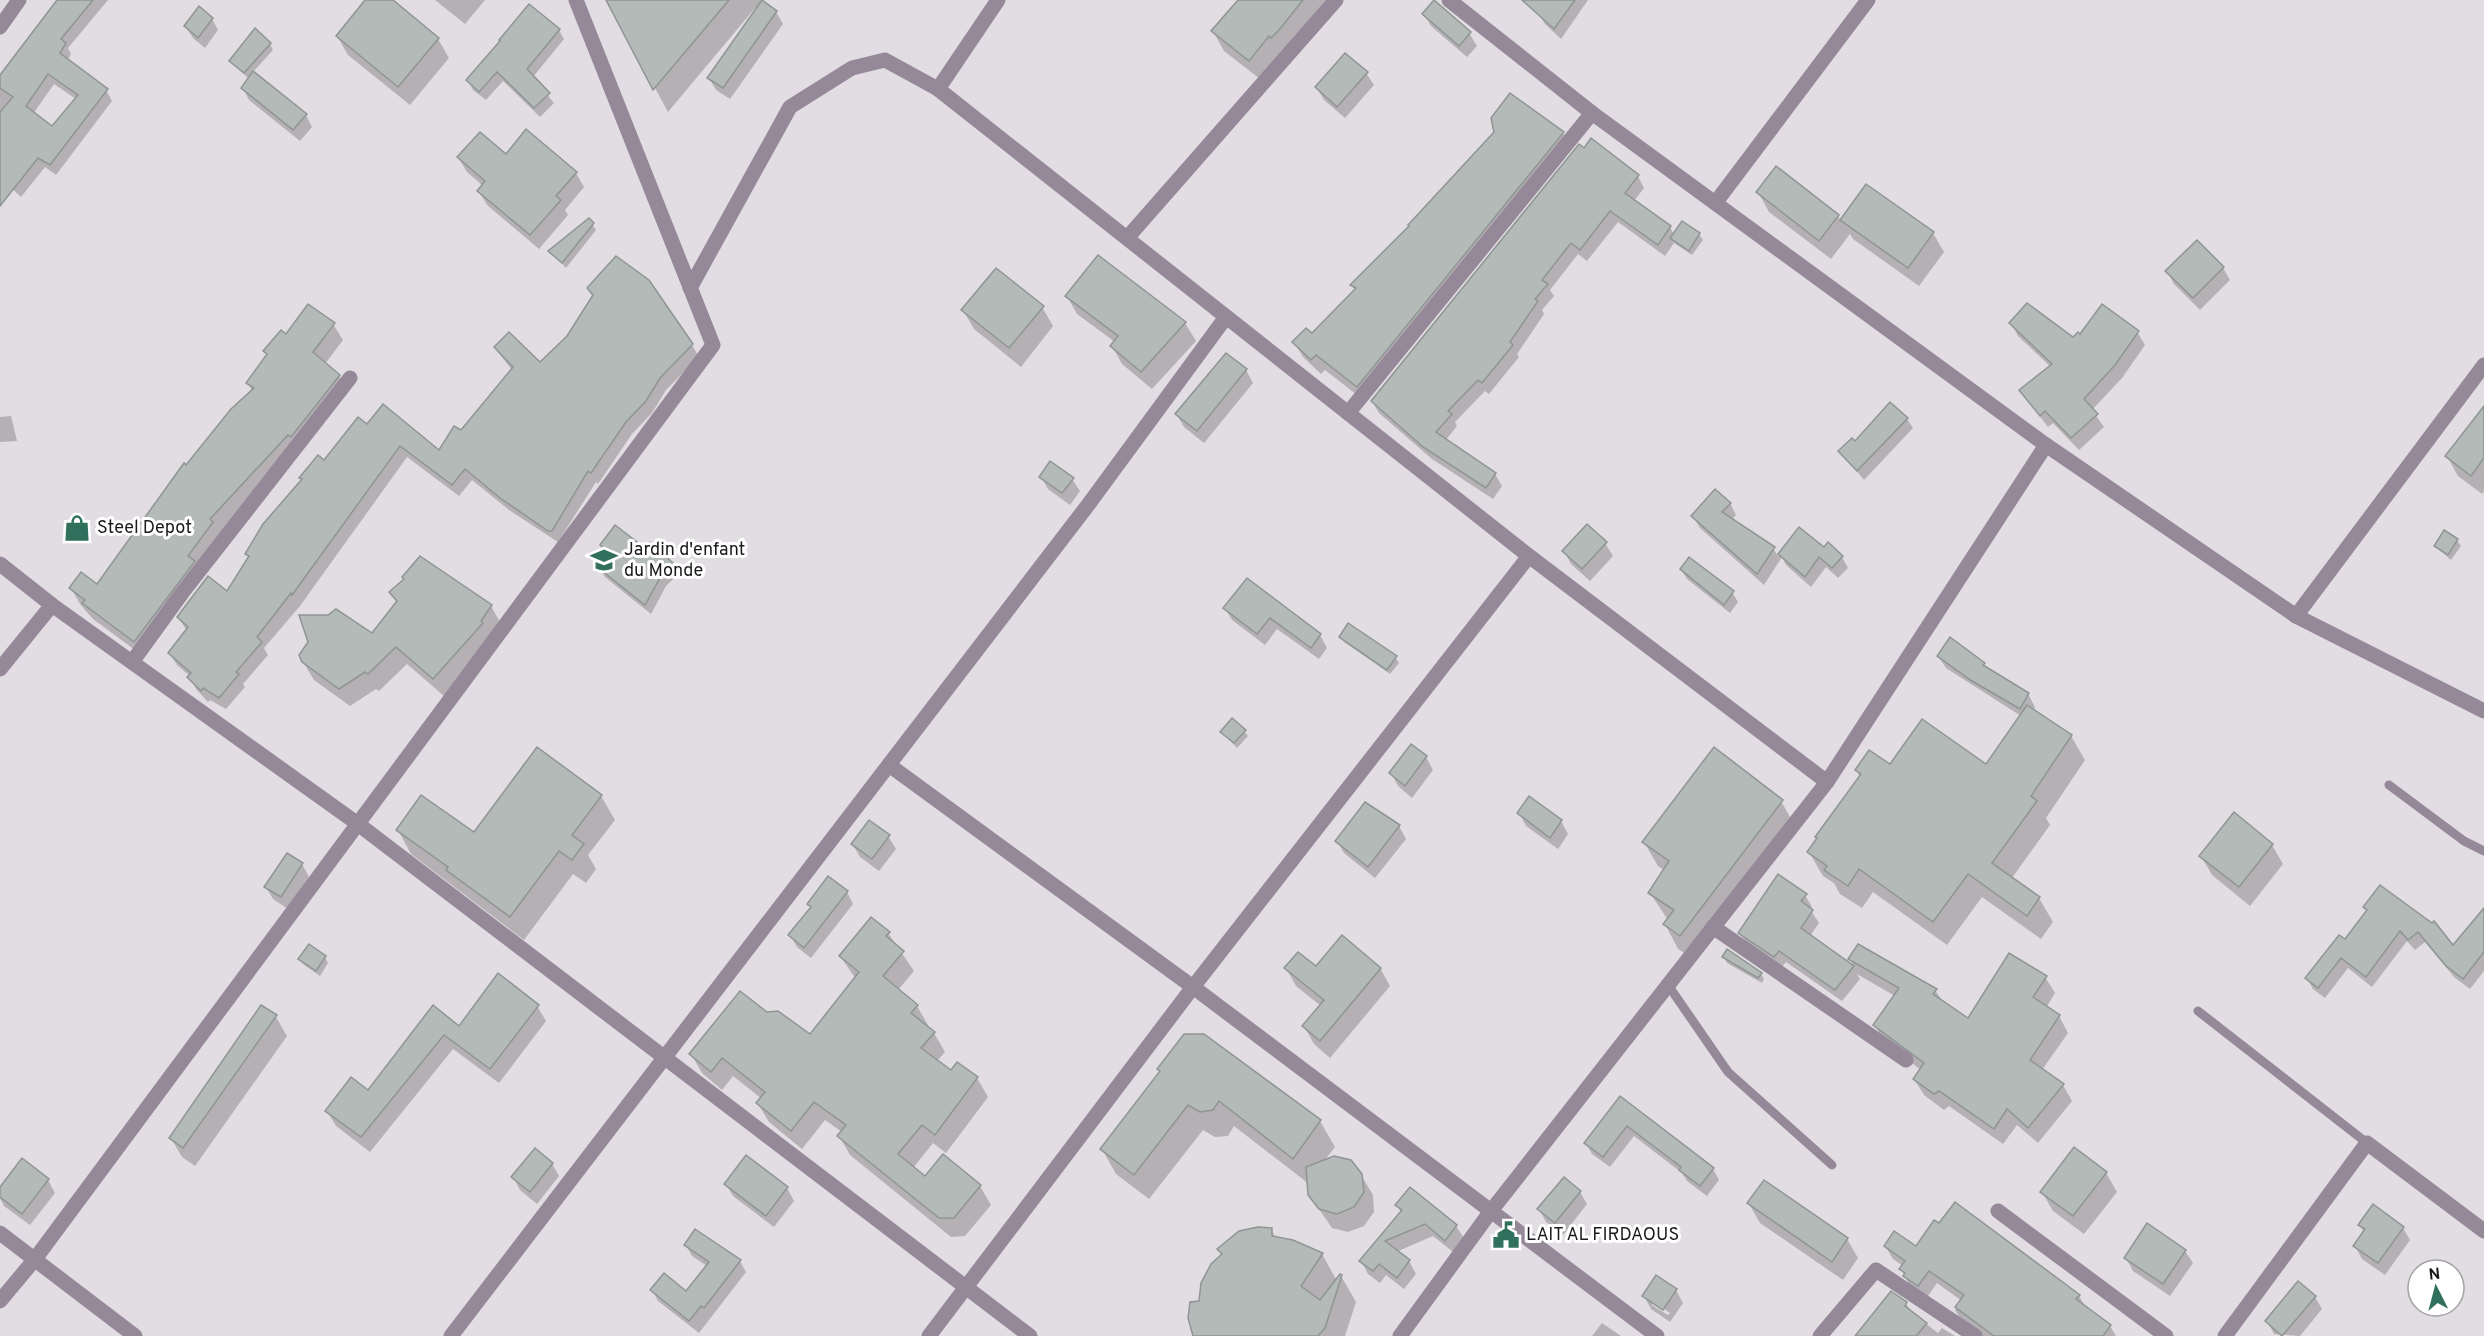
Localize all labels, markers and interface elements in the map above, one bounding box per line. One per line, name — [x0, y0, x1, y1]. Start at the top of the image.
shop icon: Steel Depot — [62, 513, 92, 543]
place label: Steel Depot — [97, 517, 192, 540]
place label: Jardin d'enfant du Monde — [624, 539, 745, 583]
school or university icon: Jardin d'enfant du Monde — [589, 545, 619, 575]
public building icon: LAIT AL FIRDAOUS — [1491, 1220, 1521, 1250]
place label: LAIT AL FIRDAOUS — [1526, 1224, 1679, 1247]
north arrow — [2406, 1258, 2466, 1318]
text: N — [2428, 1265, 2441, 1286]

